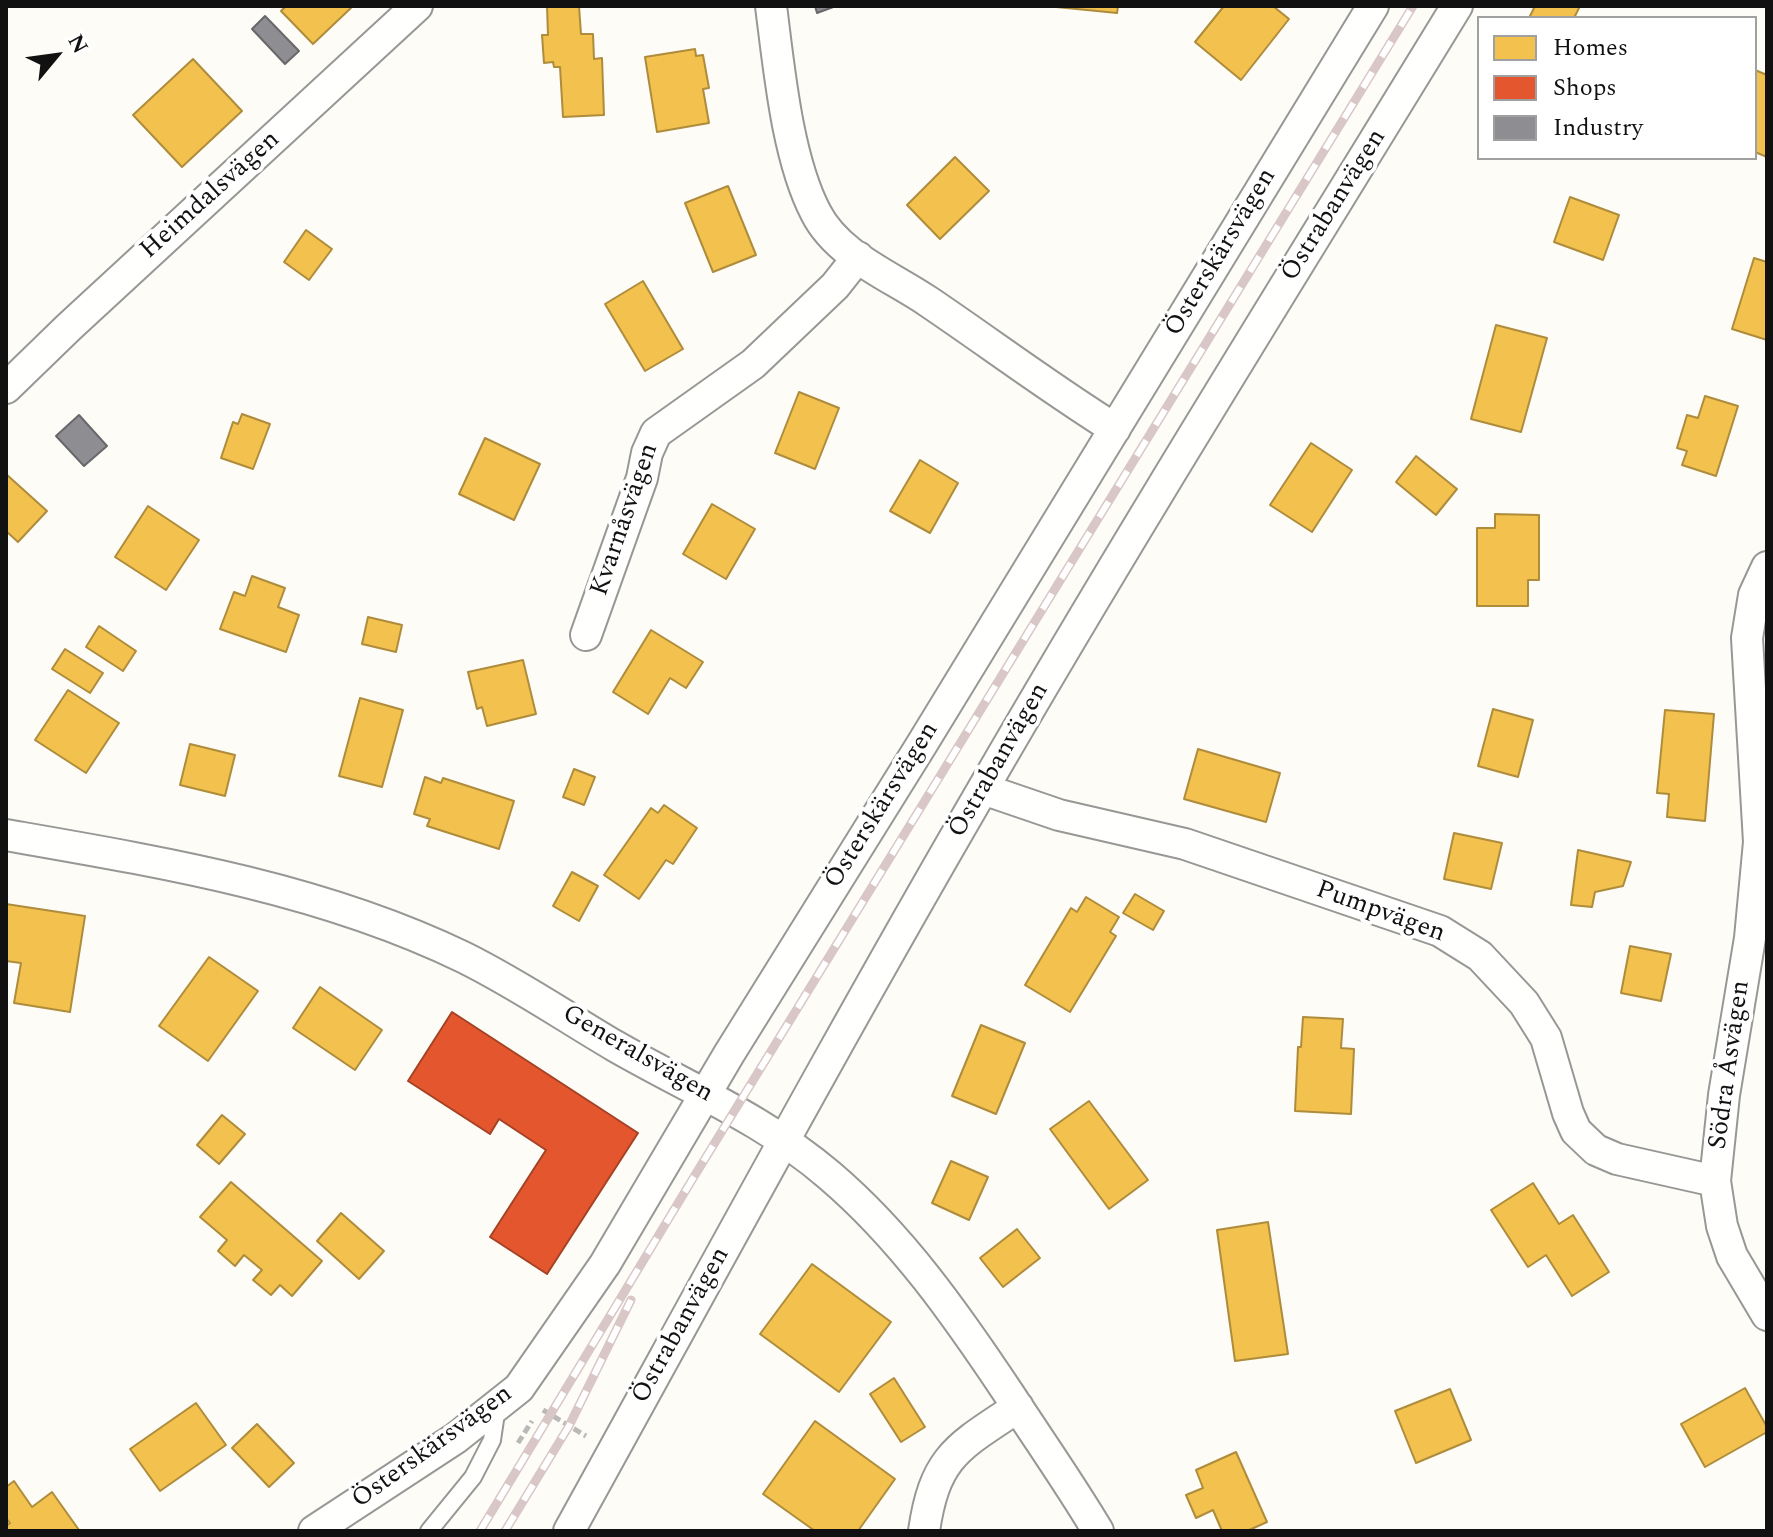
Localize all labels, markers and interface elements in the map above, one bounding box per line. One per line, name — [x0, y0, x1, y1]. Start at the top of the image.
north arrow — [16, 16, 96, 96]
legend — [1477, 16, 1757, 160]
text: N — [59, 28, 96, 60]
text: Homes — [1553, 30, 1628, 66]
text: Shops — [1553, 70, 1617, 106]
text: Industry — [1553, 110, 1643, 146]
street label: Östrabanvägen — [1276, 124, 1394, 288]
street label: Heimdalsvägen — [135, 125, 287, 267]
street label: Österskärsvägen — [1160, 163, 1284, 343]
street label: Kvarnåsvägen — [585, 440, 667, 600]
street label: Östrabanvägen — [943, 678, 1057, 844]
street label: Österskärsvägen — [819, 717, 947, 895]
street label: Pumpvägen — [1311, 875, 1449, 951]
street label: Södra Åsvägen — [1704, 979, 1758, 1151]
street label: Generalsvägen — [556, 999, 718, 1111]
street label: Östrabanvägen — [626, 1243, 738, 1409]
street label: Österskärsvägen — [347, 1379, 519, 1517]

